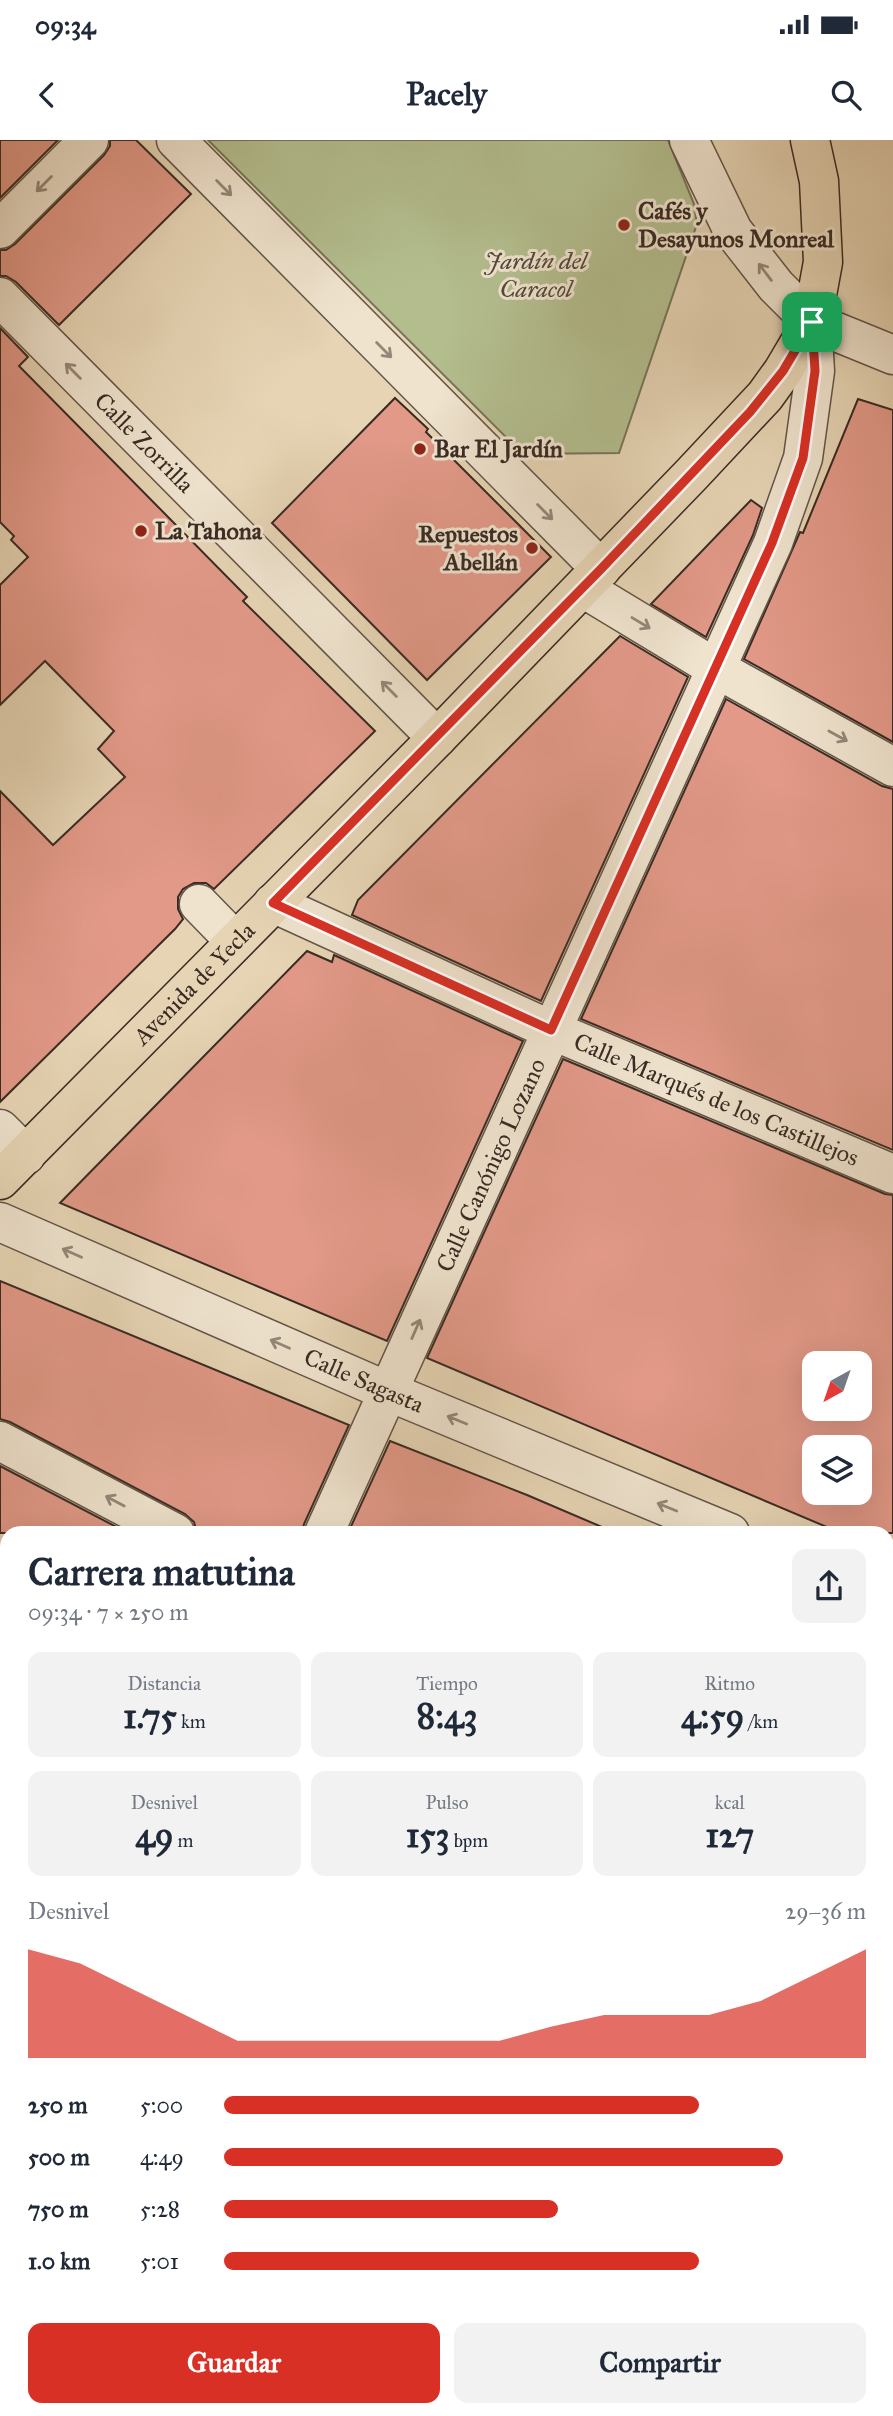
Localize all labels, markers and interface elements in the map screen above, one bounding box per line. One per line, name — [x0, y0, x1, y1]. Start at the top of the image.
text: 09:34 — [35, 9, 96, 41]
text: Pacely — [406, 75, 487, 114]
icon: back — [28, 76, 66, 114]
icon: search — [827, 76, 865, 114]
one-way arrow — [36, 176, 53, 193]
one-way arrow — [216, 180, 233, 197]
place label: Cafés y Desayunos Monreal — [638, 196, 834, 254]
marker: Cafés y Desayunos Monreal — [616, 217, 632, 233]
park label: Jardín del Caracol — [483, 246, 590, 304]
one-way arrow — [758, 263, 773, 282]
pin — [782, 292, 842, 352]
icon: arrive — [793, 303, 831, 341]
one-way arrow — [376, 341, 393, 358]
one-way arrow — [65, 363, 82, 380]
street label: Calle Zorrilla — [88, 386, 201, 500]
place label: Bar El Jardín — [434, 434, 563, 464]
marker: Bar El Jardín — [412, 441, 428, 457]
one-way arrow — [536, 503, 553, 520]
place label: La Tahona — [155, 516, 263, 546]
place label: Repuestos Abellán — [418, 519, 518, 577]
marker: La Tahona — [133, 523, 149, 539]
marker: Repuestos Abellán — [524, 540, 540, 556]
one-way arrow — [631, 616, 651, 630]
one-way arrow — [380, 681, 397, 698]
one-way arrow — [828, 729, 848, 743]
street label: Avenida de Yecla — [126, 915, 262, 1052]
street label: Calle Marqués de los Castillejos — [569, 1026, 863, 1173]
street label: Calle Canónigo Lozano — [429, 1054, 552, 1277]
one-way arrow — [62, 1246, 83, 1259]
one-way arrow — [410, 1319, 423, 1340]
one-way arrow — [270, 1337, 291, 1350]
street label: Calle Sagasta — [299, 1342, 429, 1420]
north arrow — [802, 1351, 872, 1421]
map controls — [802, 1351, 872, 1505]
one-way arrow — [446, 1413, 468, 1426]
button: layers — [802, 1435, 872, 1505]
one-way arrow — [105, 1494, 126, 1508]
one-way arrow — [657, 1500, 678, 1513]
text: Carrera matutina — [28, 1549, 295, 1595]
button: share — [792, 1549, 866, 1623]
text: 09:34 · 7 × 250 m — [28, 1598, 189, 1626]
text: Distancia — [128, 1672, 201, 1695]
text: Tiempo — [416, 1672, 478, 1695]
text: Ritmo — [704, 1672, 755, 1695]
text: 1.75 — [123, 1695, 177, 1738]
text: 8:43 — [417, 1695, 477, 1738]
text: 4:59 — [681, 1695, 744, 1738]
text: km — [177, 1710, 206, 1733]
text: /km — [744, 1710, 778, 1733]
text: Desnivel — [131, 1791, 198, 1814]
text: Pulso — [426, 1791, 468, 1814]
text: kcal — [715, 1791, 745, 1814]
text: 49 — [135, 1814, 173, 1857]
text: 153 — [406, 1814, 450, 1857]
text: 127 — [705, 1814, 754, 1857]
text: m — [173, 1829, 194, 1852]
text: bpm — [450, 1829, 488, 1852]
text: Desnivel — [28, 1897, 109, 1925]
text: 29–36 m — [785, 1897, 866, 1925]
text: 250 m — [28, 2091, 88, 2119]
text: 5:00 — [140, 2091, 183, 2119]
text: 500 m — [28, 2143, 90, 2171]
text: 4:49 — [140, 2143, 184, 2171]
text: 750 m — [28, 2195, 89, 2223]
text: 5:28 — [140, 2195, 180, 2223]
text: 1.0 km — [28, 2247, 90, 2275]
text: 5:01 — [140, 2247, 179, 2275]
button: Guardar — [28, 2323, 440, 2403]
button: Compartir — [454, 2323, 866, 2403]

